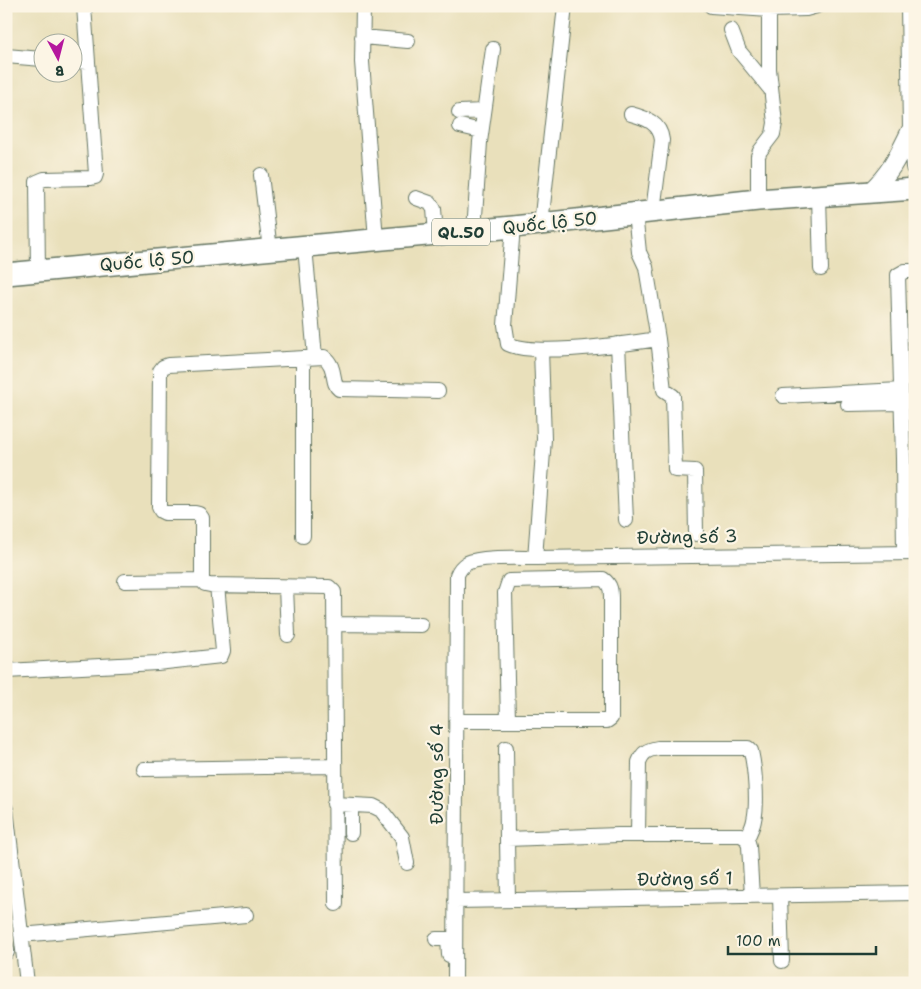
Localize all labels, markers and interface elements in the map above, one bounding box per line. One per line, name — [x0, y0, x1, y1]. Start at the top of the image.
north arrow — [32, 32, 82, 82]
text: B — [54, 61, 65, 80]
street label: Quốc lộ 50 — [501, 206, 599, 240]
road number: QL.50 — [432, 218, 490, 246]
street label: Quốc lộ 50 — [99, 245, 195, 277]
street label: Đường số 3 — [636, 524, 738, 550]
street label: Đường số 4 — [425, 724, 449, 824]
street label: Đường số 1 — [637, 866, 733, 892]
scale bar — [728, 924, 876, 956]
text: 100 m — [736, 931, 781, 951]

